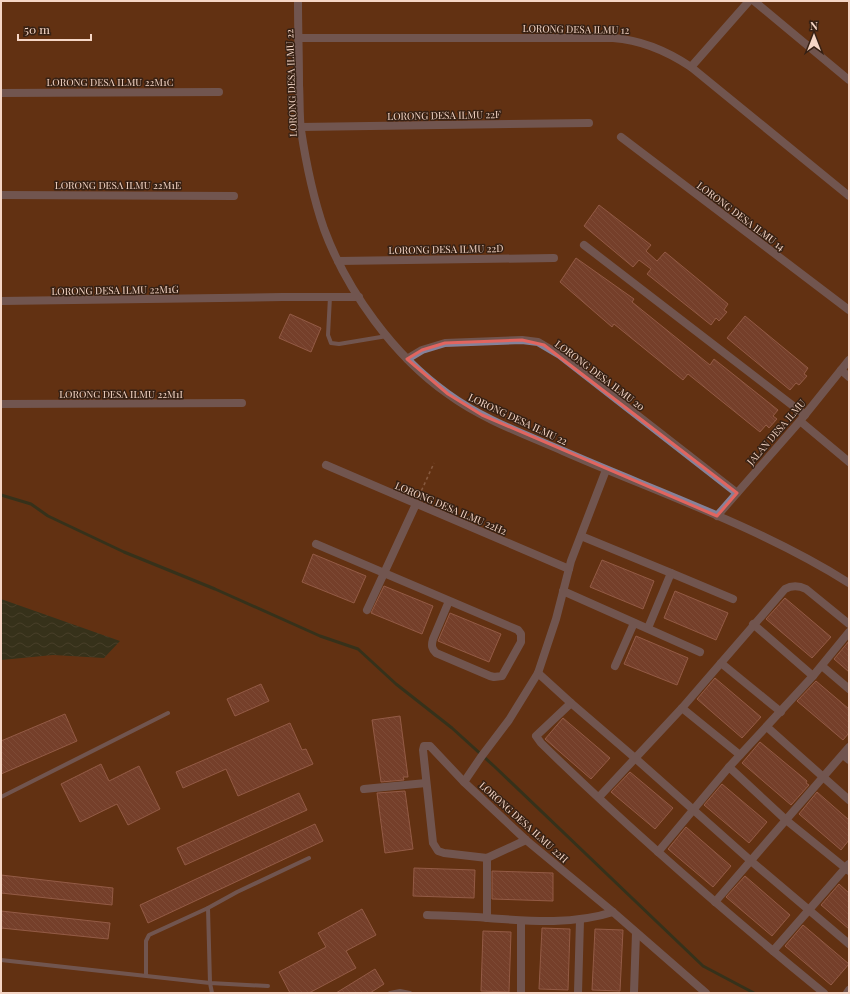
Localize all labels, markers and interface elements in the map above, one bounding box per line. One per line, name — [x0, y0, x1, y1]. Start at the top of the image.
scale bar — [18, 16, 91, 42]
north arrow — [794, 16, 834, 56]
text: N — [810, 18, 818, 33]
text: 50 m — [24, 21, 50, 37]
street label: LORONG DESA ILMU 12 — [523, 21, 630, 37]
street label: LORONG DESA ILMU 22 — [282, 29, 300, 137]
street label: LORONG DESA ILMU 22M1C — [46, 75, 174, 89]
street label: LORONG DESA ILMU 22F — [387, 107, 501, 123]
street label: LORONG DESA ILMU 22M1E — [55, 178, 181, 192]
street label: LORONG DESA ILMU 14 — [694, 178, 788, 254]
street label: LORONG DESA ILMU 22D — [388, 241, 504, 257]
street label: LORONG DESA ILMU 22M1G — [51, 282, 179, 298]
street label: LORONG DESA ILMU 20 — [552, 337, 648, 413]
street label: LORONG DESA ILMU 22M1I — [59, 387, 183, 401]
street label: LORONG DESA ILMU 22 — [466, 390, 570, 448]
street label: JALAN DESA ILMU — [743, 396, 809, 469]
street label: LORONG DESA ILMU 22H2 — [393, 478, 509, 538]
street label: LORONG DESA ILMU 22H — [476, 778, 572, 866]

